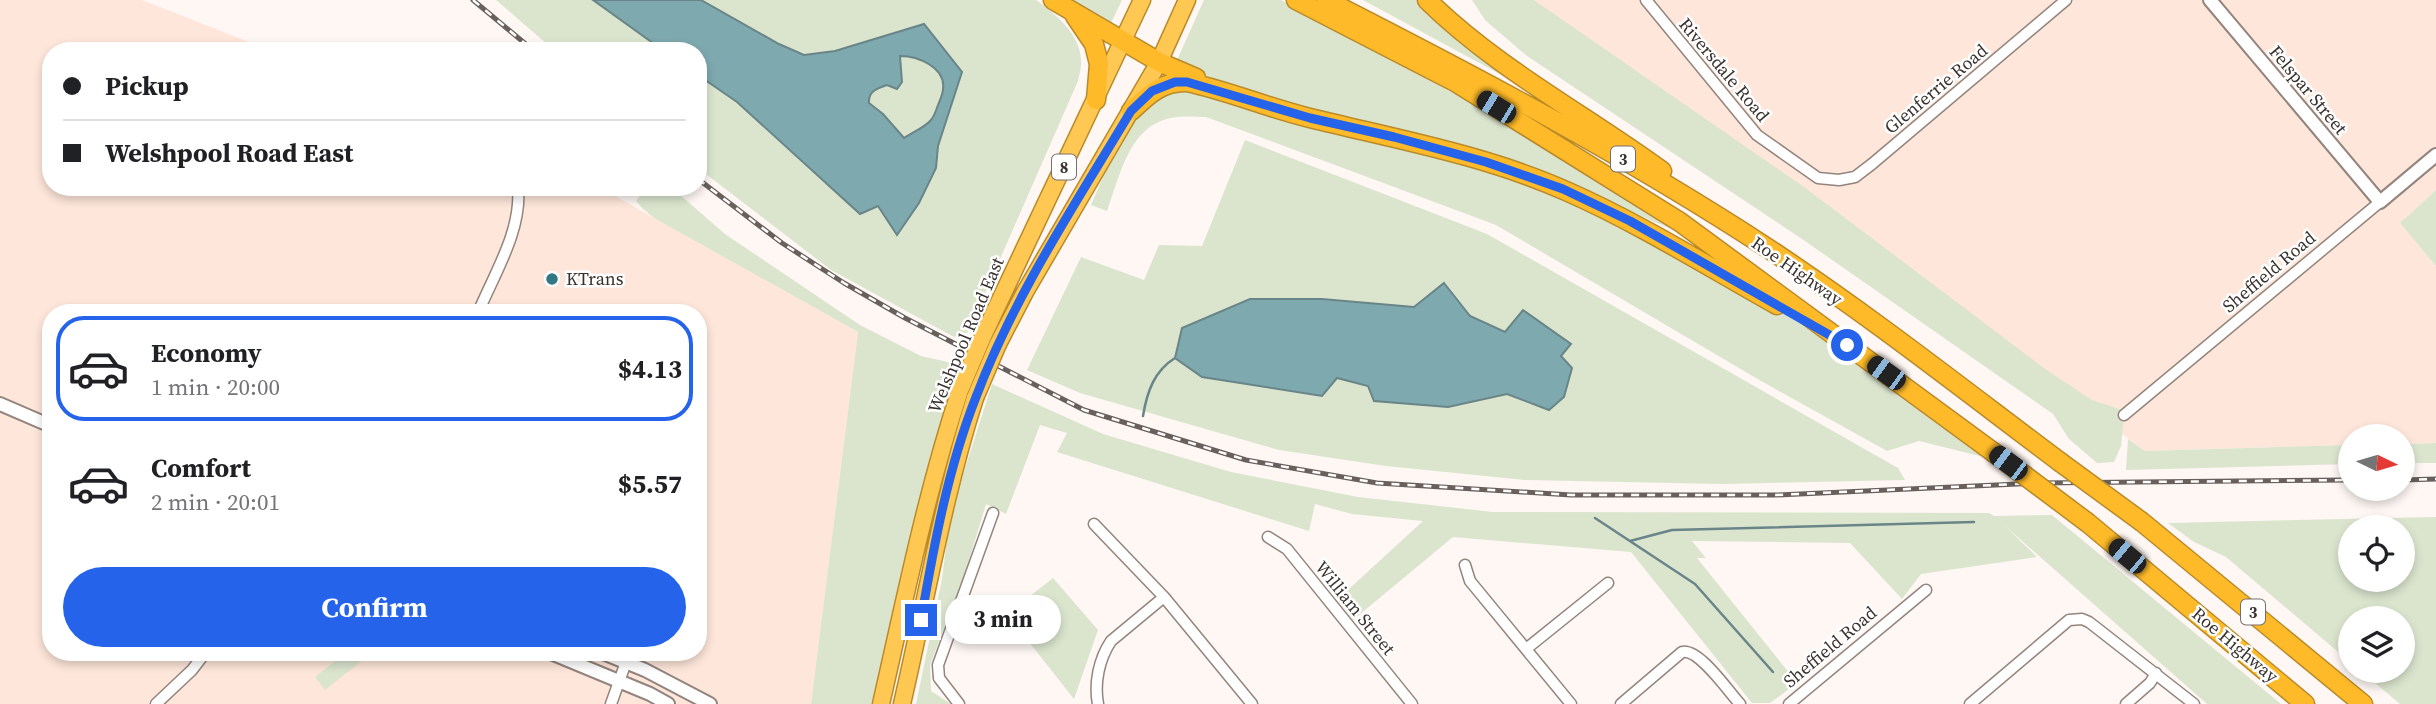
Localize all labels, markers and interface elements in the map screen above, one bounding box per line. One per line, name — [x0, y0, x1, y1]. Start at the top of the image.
street label: Riversdale Road — [1673, 12, 1775, 127]
street label: Glenferrie Road — [1879, 38, 1993, 139]
street label: Felspar Street — [2264, 40, 2353, 140]
text: Pickup — [105, 68, 189, 104]
car — [1473, 87, 1520, 127]
text: Welshpool Road East — [105, 135, 353, 171]
road number: 3 — [1611, 146, 1635, 172]
road number: 8 — [1052, 154, 1076, 180]
street label: Sheffield Road — [2217, 225, 2321, 318]
street label: Roe Highway — [1747, 230, 1848, 312]
street label: Welshpool Road East — [921, 253, 1010, 417]
place label: KTrans — [566, 266, 624, 291]
marker: KTrans — [544, 271, 560, 287]
route start — [1831, 329, 1863, 361]
text: Economy — [151, 335, 262, 371]
icon: car — [67, 337, 130, 400]
text: $4.13 — [618, 351, 682, 387]
car — [1863, 352, 1910, 394]
text: 1 min · 20:00 — [151, 371, 280, 403]
north arrow — [2338, 424, 2415, 500]
map controls — [2338, 424, 2415, 683]
car — [1985, 442, 2032, 484]
text: Comfort — [151, 450, 251, 486]
icon: car — [67, 452, 130, 515]
text: $5.57 — [618, 466, 682, 502]
text: 2 min · 20:01 — [151, 486, 280, 518]
button: locate — [2338, 515, 2415, 592]
car — [2105, 534, 2150, 578]
street label: William Street — [1310, 555, 1401, 660]
button: Confirm — [63, 567, 686, 647]
callout: 3 min — [946, 596, 1061, 644]
street label: Sheffield Road — [1778, 600, 1882, 693]
road number: 3 — [2241, 600, 2265, 624]
street label: Roe Highway — [2187, 601, 2284, 689]
text: 3 min — [973, 603, 1033, 635]
route end — [905, 604, 937, 636]
button: layers — [2338, 606, 2415, 683]

